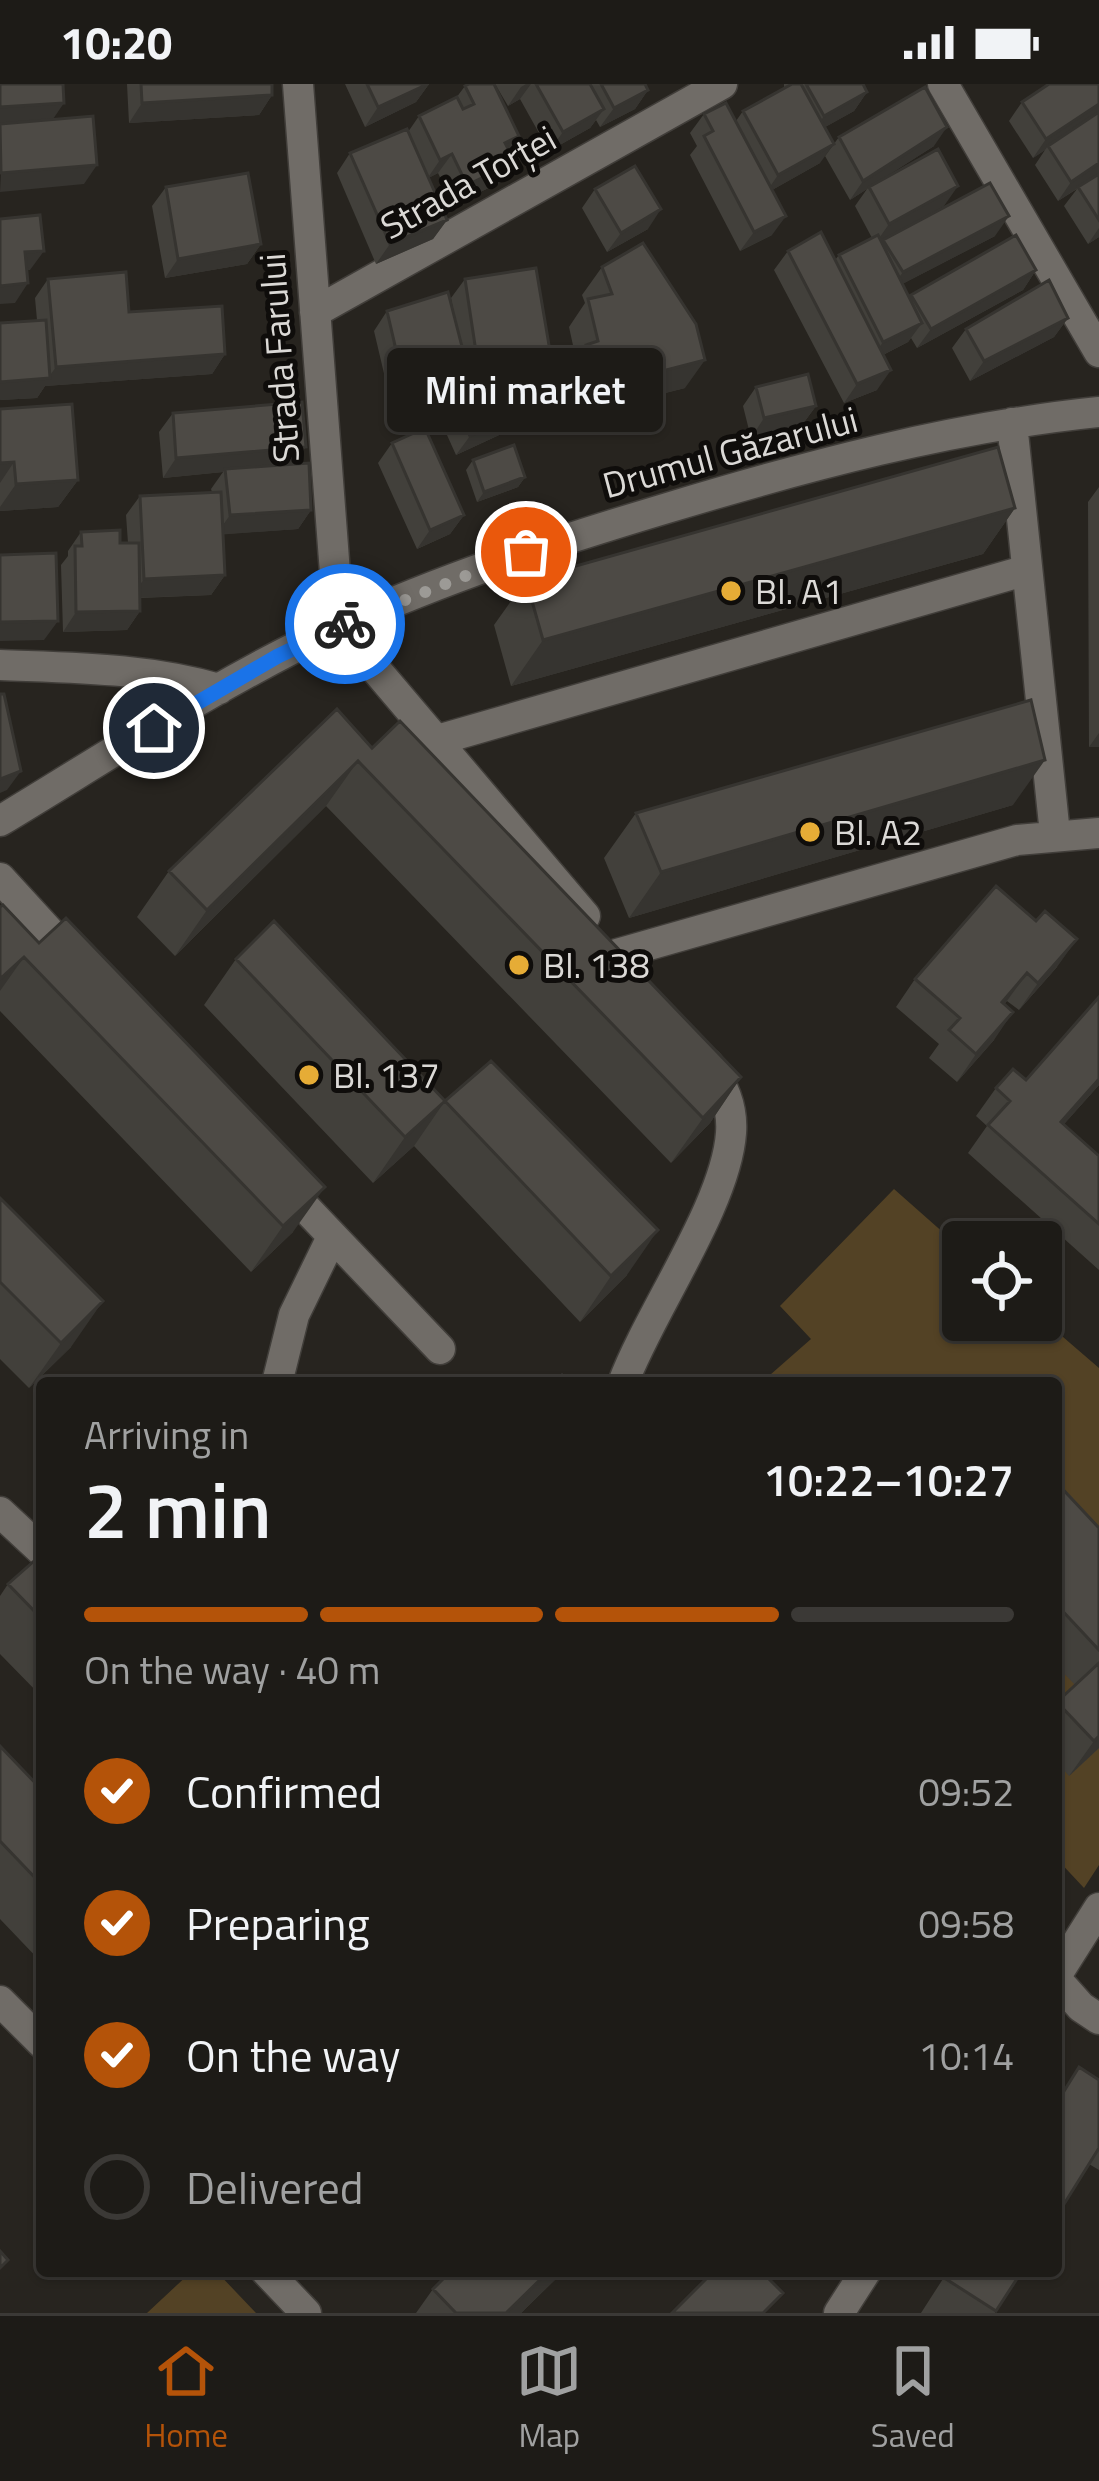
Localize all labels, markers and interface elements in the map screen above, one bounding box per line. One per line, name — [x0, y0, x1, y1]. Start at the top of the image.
text: 10:20 — [60, 8, 172, 76]
street label: Strada Torței — [370, 111, 566, 252]
street label: Strada Farului — [244, 251, 313, 465]
callout: Mini market — [388, 348, 664, 432]
text: Mini market — [424, 360, 626, 419]
street label: Drumul Găzarului — [596, 391, 863, 512]
pin — [475, 501, 577, 603]
icon: bag — [493, 519, 559, 585]
place label: Bl. A1 — [755, 563, 843, 618]
courier — [285, 564, 405, 684]
marker: Bl. A1 — [718, 578, 744, 604]
icon: bike — [312, 591, 378, 657]
pin — [103, 677, 205, 779]
icon: home — [121, 695, 187, 761]
place label: Bl. A2 — [834, 804, 922, 859]
marker: Bl. A2 — [797, 819, 823, 845]
place label: Bl. 138 — [543, 937, 650, 992]
marker: Bl. 138 — [506, 952, 532, 978]
place label: Bl. 137 — [333, 1047, 440, 1102]
marker: Bl. 137 — [296, 1062, 322, 1088]
map controls — [942, 1221, 1062, 1341]
button: locate — [942, 1221, 1062, 1341]
text: Arriving in — [84, 1405, 249, 1464]
text: 10:22–10:27 — [763, 1445, 1014, 1513]
text: 2 min — [84, 1450, 272, 1568]
text: On the way · 40 m — [84, 1640, 380, 1699]
text: Confirmed — [186, 1757, 382, 1825]
icon: check — [84, 1758, 150, 1824]
text: 09:52 — [918, 1762, 1014, 1821]
text: Preparing — [186, 1889, 370, 1957]
icon: check — [84, 1890, 150, 1956]
text: 09:58 — [918, 1894, 1014, 1953]
text: On the way — [186, 2021, 400, 2089]
icon: check — [84, 2022, 150, 2088]
text: 10:14 — [918, 2026, 1014, 2085]
text: Delivered — [186, 2153, 364, 2221]
tab: Home — [144, 2338, 228, 2460]
tab: Map — [516, 2338, 582, 2460]
tab: Saved — [871, 2338, 955, 2460]

